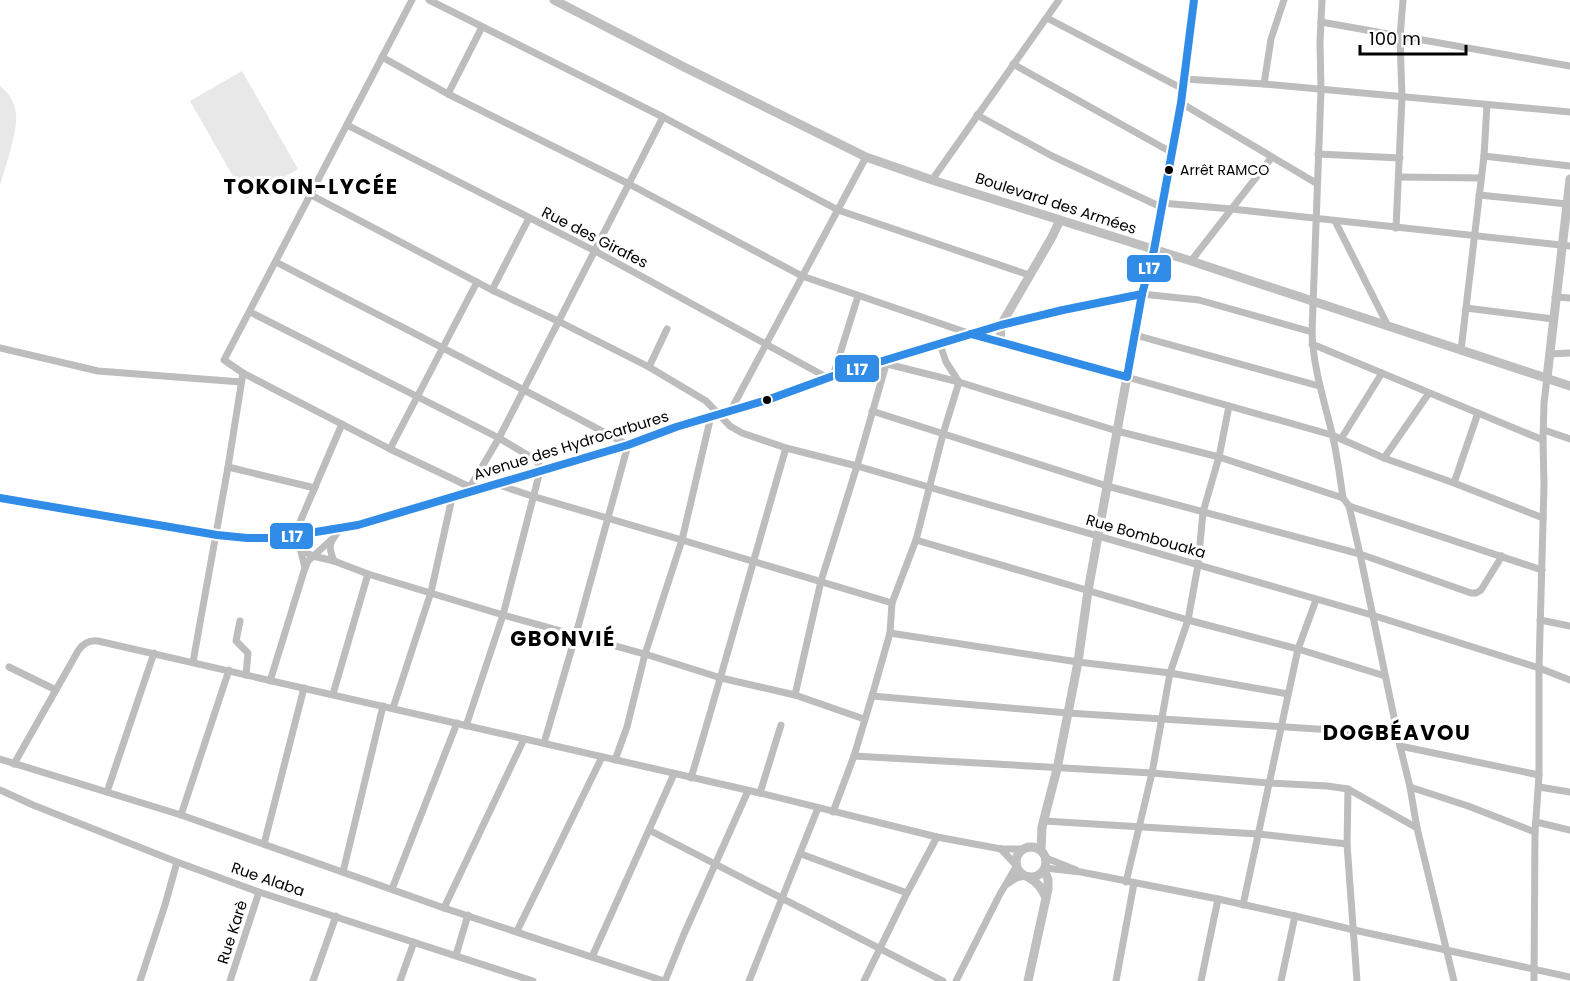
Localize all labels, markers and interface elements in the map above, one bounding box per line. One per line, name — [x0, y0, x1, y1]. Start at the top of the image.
scale bar — [1360, 18, 1466, 56]
text: 100 m — [1369, 26, 1421, 51]
place label: Arrêt RAMCO — [1180, 160, 1269, 180]
marker: Arrêt RAMCO — [1163, 164, 1175, 176]
street label: Boulevard des Armées — [973, 167, 1140, 239]
district label: TOKOIN-LYCÉE — [223, 172, 399, 201]
street label: Rue des Girafes — [538, 201, 652, 273]
line badge: L17 — [1126, 254, 1172, 283]
text: L17 — [1138, 257, 1161, 280]
line badge: L17 — [834, 354, 880, 383]
text: L17 — [846, 358, 869, 381]
unlabelled marker — [761, 394, 773, 406]
street label: Avenue des Hydrocarbures — [471, 405, 671, 485]
street label: Rue Bombouaka — [1084, 509, 1208, 563]
line badge: L17 — [269, 522, 314, 550]
text: L17 — [281, 525, 304, 548]
district label: GBONVIÉ — [510, 624, 616, 653]
district label: DOGBÉAVOU — [1323, 718, 1471, 747]
street label: Rue Alaba — [229, 857, 307, 901]
street label: Rue Karè — [212, 897, 252, 967]

